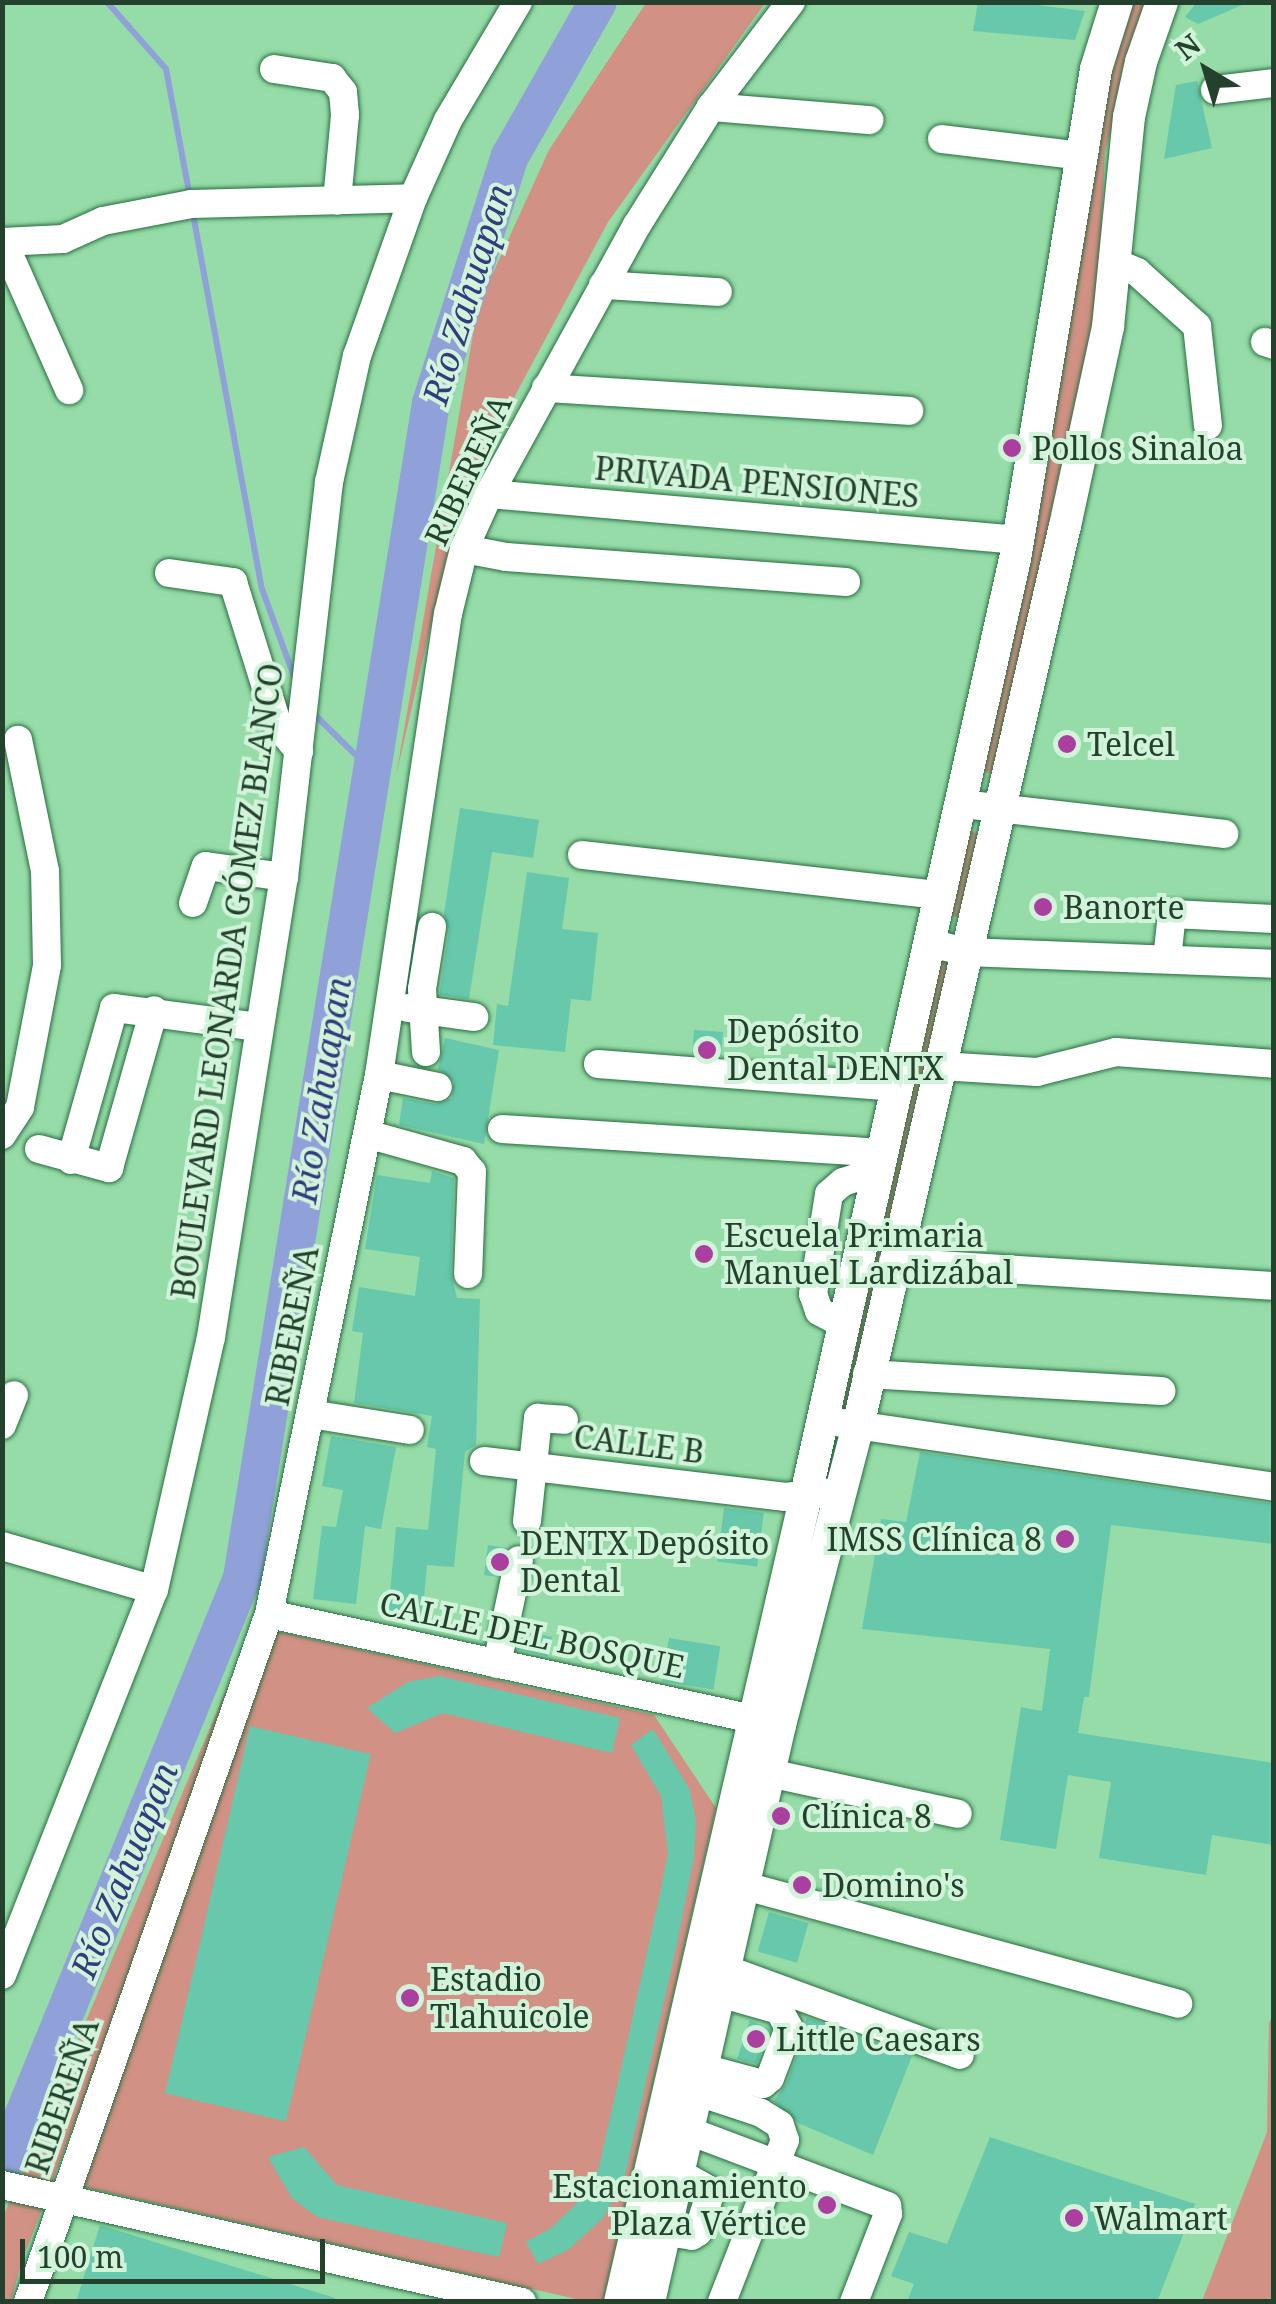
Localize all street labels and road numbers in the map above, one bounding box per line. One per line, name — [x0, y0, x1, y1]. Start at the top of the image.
street label: RIBEREÑA — [416, 389, 520, 551]
street label: PRIVADA PENSIONES — [593, 449, 921, 515]
street label: BOULEVARD LEONARDA GÓMEZ BLANCO — [163, 661, 291, 1301]
street label: RIBEREÑA — [258, 1243, 326, 1409]
street label: CALLE B — [572, 1417, 706, 1471]
street label: CALLE DEL BOSQUE — [376, 1584, 688, 1686]
street label: RIBEREÑA — [18, 2013, 106, 2179]

